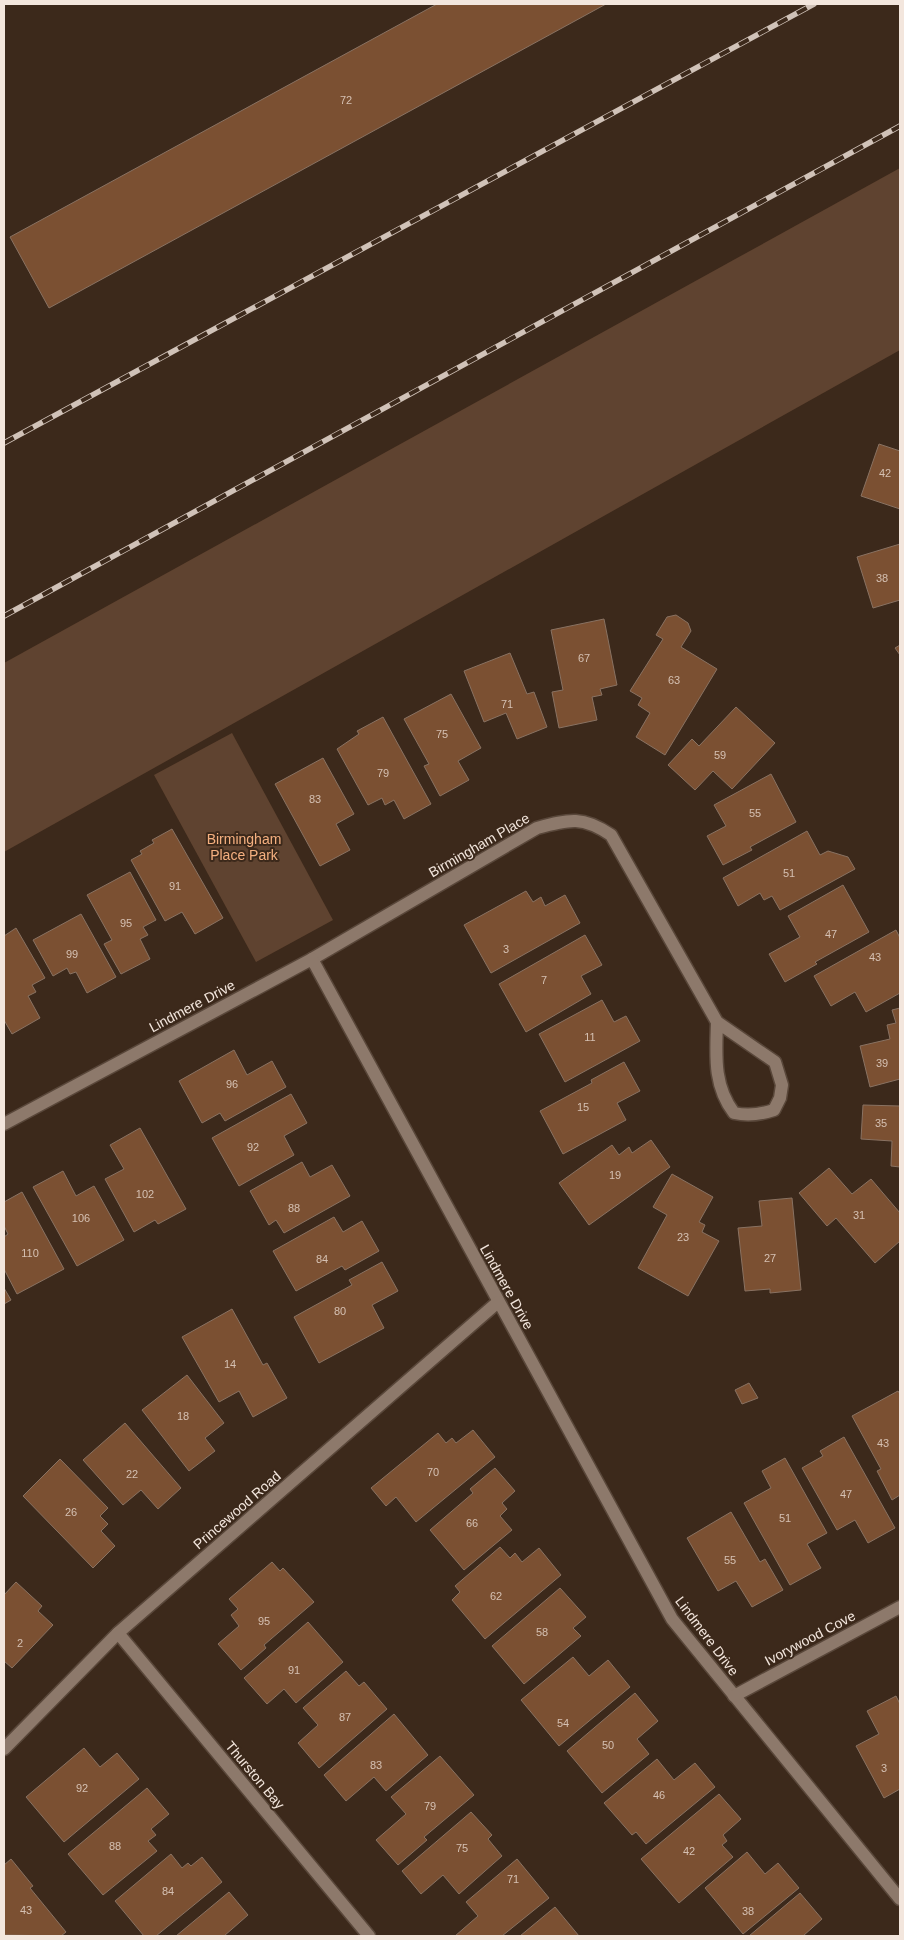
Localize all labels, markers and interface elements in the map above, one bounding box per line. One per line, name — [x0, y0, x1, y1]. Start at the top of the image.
house number: 72 — [340, 94, 352, 106]
house number: 42 — [879, 467, 891, 479]
house number: 38 — [876, 572, 888, 584]
house number: 67 — [578, 652, 590, 664]
house number: 63 — [668, 674, 680, 686]
house number: 71 — [501, 698, 513, 710]
house number: 75 — [436, 728, 448, 740]
house number: 59 — [714, 749, 726, 761]
house number: 79 — [377, 767, 389, 779]
house number: 83 — [309, 793, 321, 805]
house number: 55 — [749, 807, 761, 819]
street label: Birmingham Place — [426, 810, 532, 880]
park label: Birmingham Place Park — [207, 831, 281, 863]
house number: 51 — [783, 867, 795, 879]
house number: 91 — [169, 880, 181, 892]
house number: 95 — [120, 917, 132, 929]
house number: 47 — [825, 928, 837, 940]
house number: 3 — [503, 943, 509, 955]
house number: 99 — [66, 948, 78, 960]
house number: 43 — [869, 951, 881, 963]
house number: 7 — [541, 974, 547, 986]
street label: Lindmere Drive — [146, 977, 238, 1035]
house number: 11 — [584, 1031, 596, 1043]
house number: 39 — [876, 1057, 888, 1069]
house number: 96 — [226, 1078, 238, 1090]
house number: 15 — [577, 1101, 589, 1113]
house number: 35 — [875, 1117, 887, 1129]
house number: 92 — [247, 1141, 259, 1153]
house number: 19 — [609, 1169, 621, 1181]
house number: 102 — [136, 1188, 154, 1200]
house number: 88 — [288, 1202, 300, 1214]
house number: 31 — [853, 1209, 865, 1221]
house number: 106 — [72, 1212, 90, 1224]
house number: 23 — [677, 1231, 689, 1243]
street label: Lindmere Drive — [477, 1242, 537, 1333]
house number: 110 — [21, 1247, 39, 1259]
house number: 27 — [764, 1252, 776, 1264]
house number: 84 — [316, 1253, 328, 1265]
house number: 80 — [334, 1305, 346, 1317]
house number: 14 — [224, 1358, 236, 1370]
house number: 18 — [177, 1410, 189, 1422]
house number: 43 — [877, 1437, 889, 1449]
house number: 70 — [427, 1466, 439, 1478]
house number: 22 — [126, 1468, 138, 1480]
street label: Princewood Road — [190, 1468, 284, 1552]
house number: 47 — [840, 1488, 852, 1500]
house number: 26 — [65, 1506, 77, 1518]
house number: 51 — [779, 1512, 791, 1524]
house number: 66 — [466, 1517, 478, 1529]
house number: 55 — [724, 1554, 736, 1566]
house number: 62 — [490, 1590, 502, 1602]
street label: Lindmere Drive — [672, 1593, 742, 1679]
street label: Ivorywood Cove — [762, 1607, 858, 1669]
house number: 95 — [258, 1615, 270, 1627]
house number: 58 — [536, 1626, 548, 1638]
house number: 2 — [17, 1637, 23, 1649]
house number: 91 — [288, 1664, 300, 1676]
house number: 87 — [339, 1711, 351, 1723]
house number: 54 — [557, 1717, 569, 1729]
street label: Thurston Bay — [222, 1738, 288, 1812]
house number: 50 — [602, 1739, 614, 1751]
house number: 83 — [370, 1759, 382, 1771]
house number: 3 — [881, 1762, 887, 1774]
house number: 92 — [76, 1782, 88, 1794]
house number: 46 — [653, 1789, 665, 1801]
house number: 79 — [424, 1800, 436, 1812]
house number: 88 — [109, 1840, 121, 1852]
house number: 75 — [456, 1842, 468, 1854]
house number: 42 — [683, 1845, 695, 1857]
house number: 71 — [507, 1873, 519, 1885]
house number: 84 — [162, 1885, 174, 1897]
house number: 43 — [20, 1904, 32, 1916]
house number: 38 — [742, 1905, 754, 1917]

